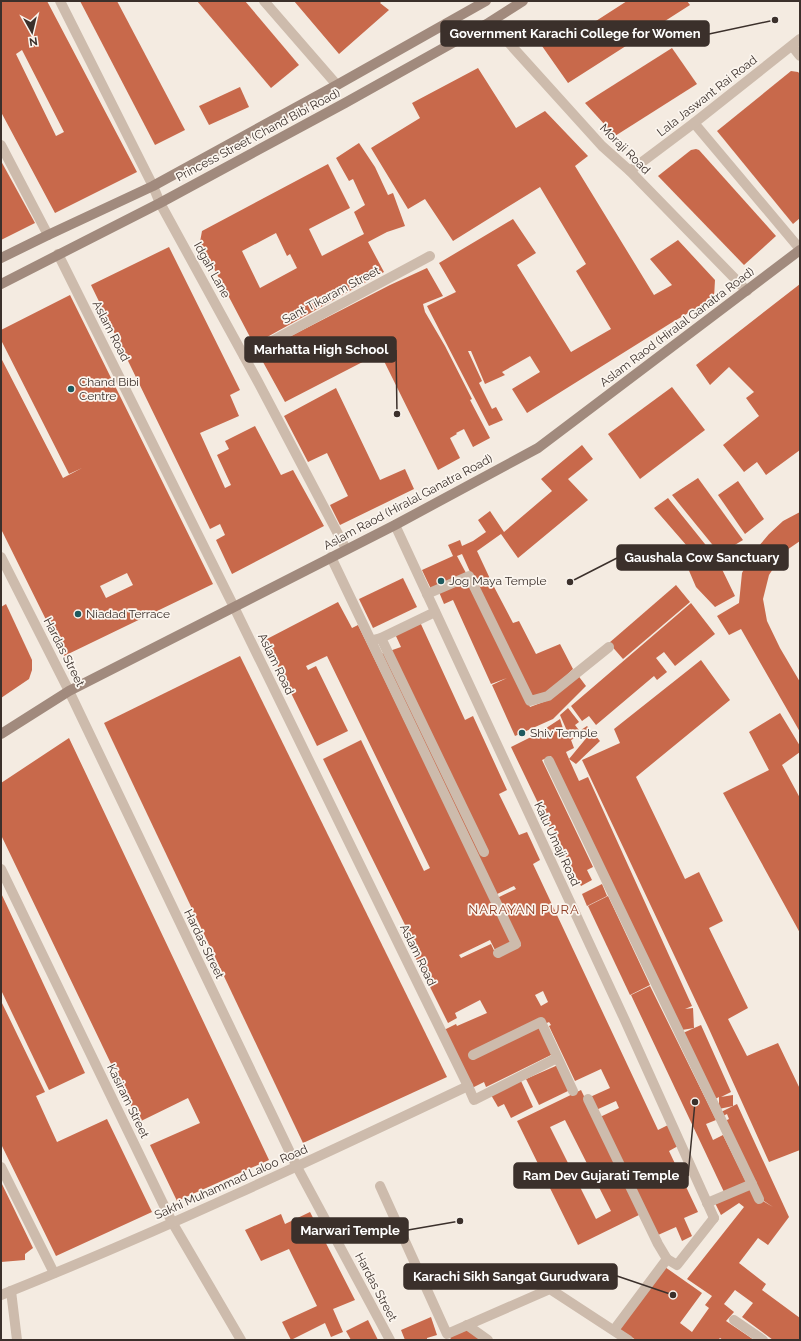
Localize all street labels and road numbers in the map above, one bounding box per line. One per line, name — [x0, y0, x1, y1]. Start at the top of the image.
street label: Lala Jaswant Rai Road — [654, 53, 760, 139]
street label: Princess Street (Chand Bibi Road) — [174, 86, 342, 184]
street label: Moraji Road — [597, 121, 653, 177]
street label: Idgah Lane — [191, 240, 233, 300]
street label: Sant Tikaram Street — [280, 263, 382, 327]
street label: Aslam Raod (Hiralal Ganatra Road) — [597, 264, 757, 390]
street label: Aslam Road — [90, 298, 132, 364]
street label: Aslam Raod (Hiralal Ganatra Road) — [321, 451, 495, 553]
street label: Hardas Street — [41, 615, 87, 689]
street label: Aslam Road — [255, 631, 297, 697]
street label: Kalu Umaji Road — [531, 800, 583, 888]
street label: Hardas Street — [181, 907, 227, 981]
street label: Aslam Road — [397, 922, 439, 988]
street label: Kasiram Street — [104, 1062, 152, 1140]
street label: Sakhi Muhammad Laloo Road — [152, 1142, 310, 1222]
street label: Hardas Street — [352, 1250, 400, 1324]

